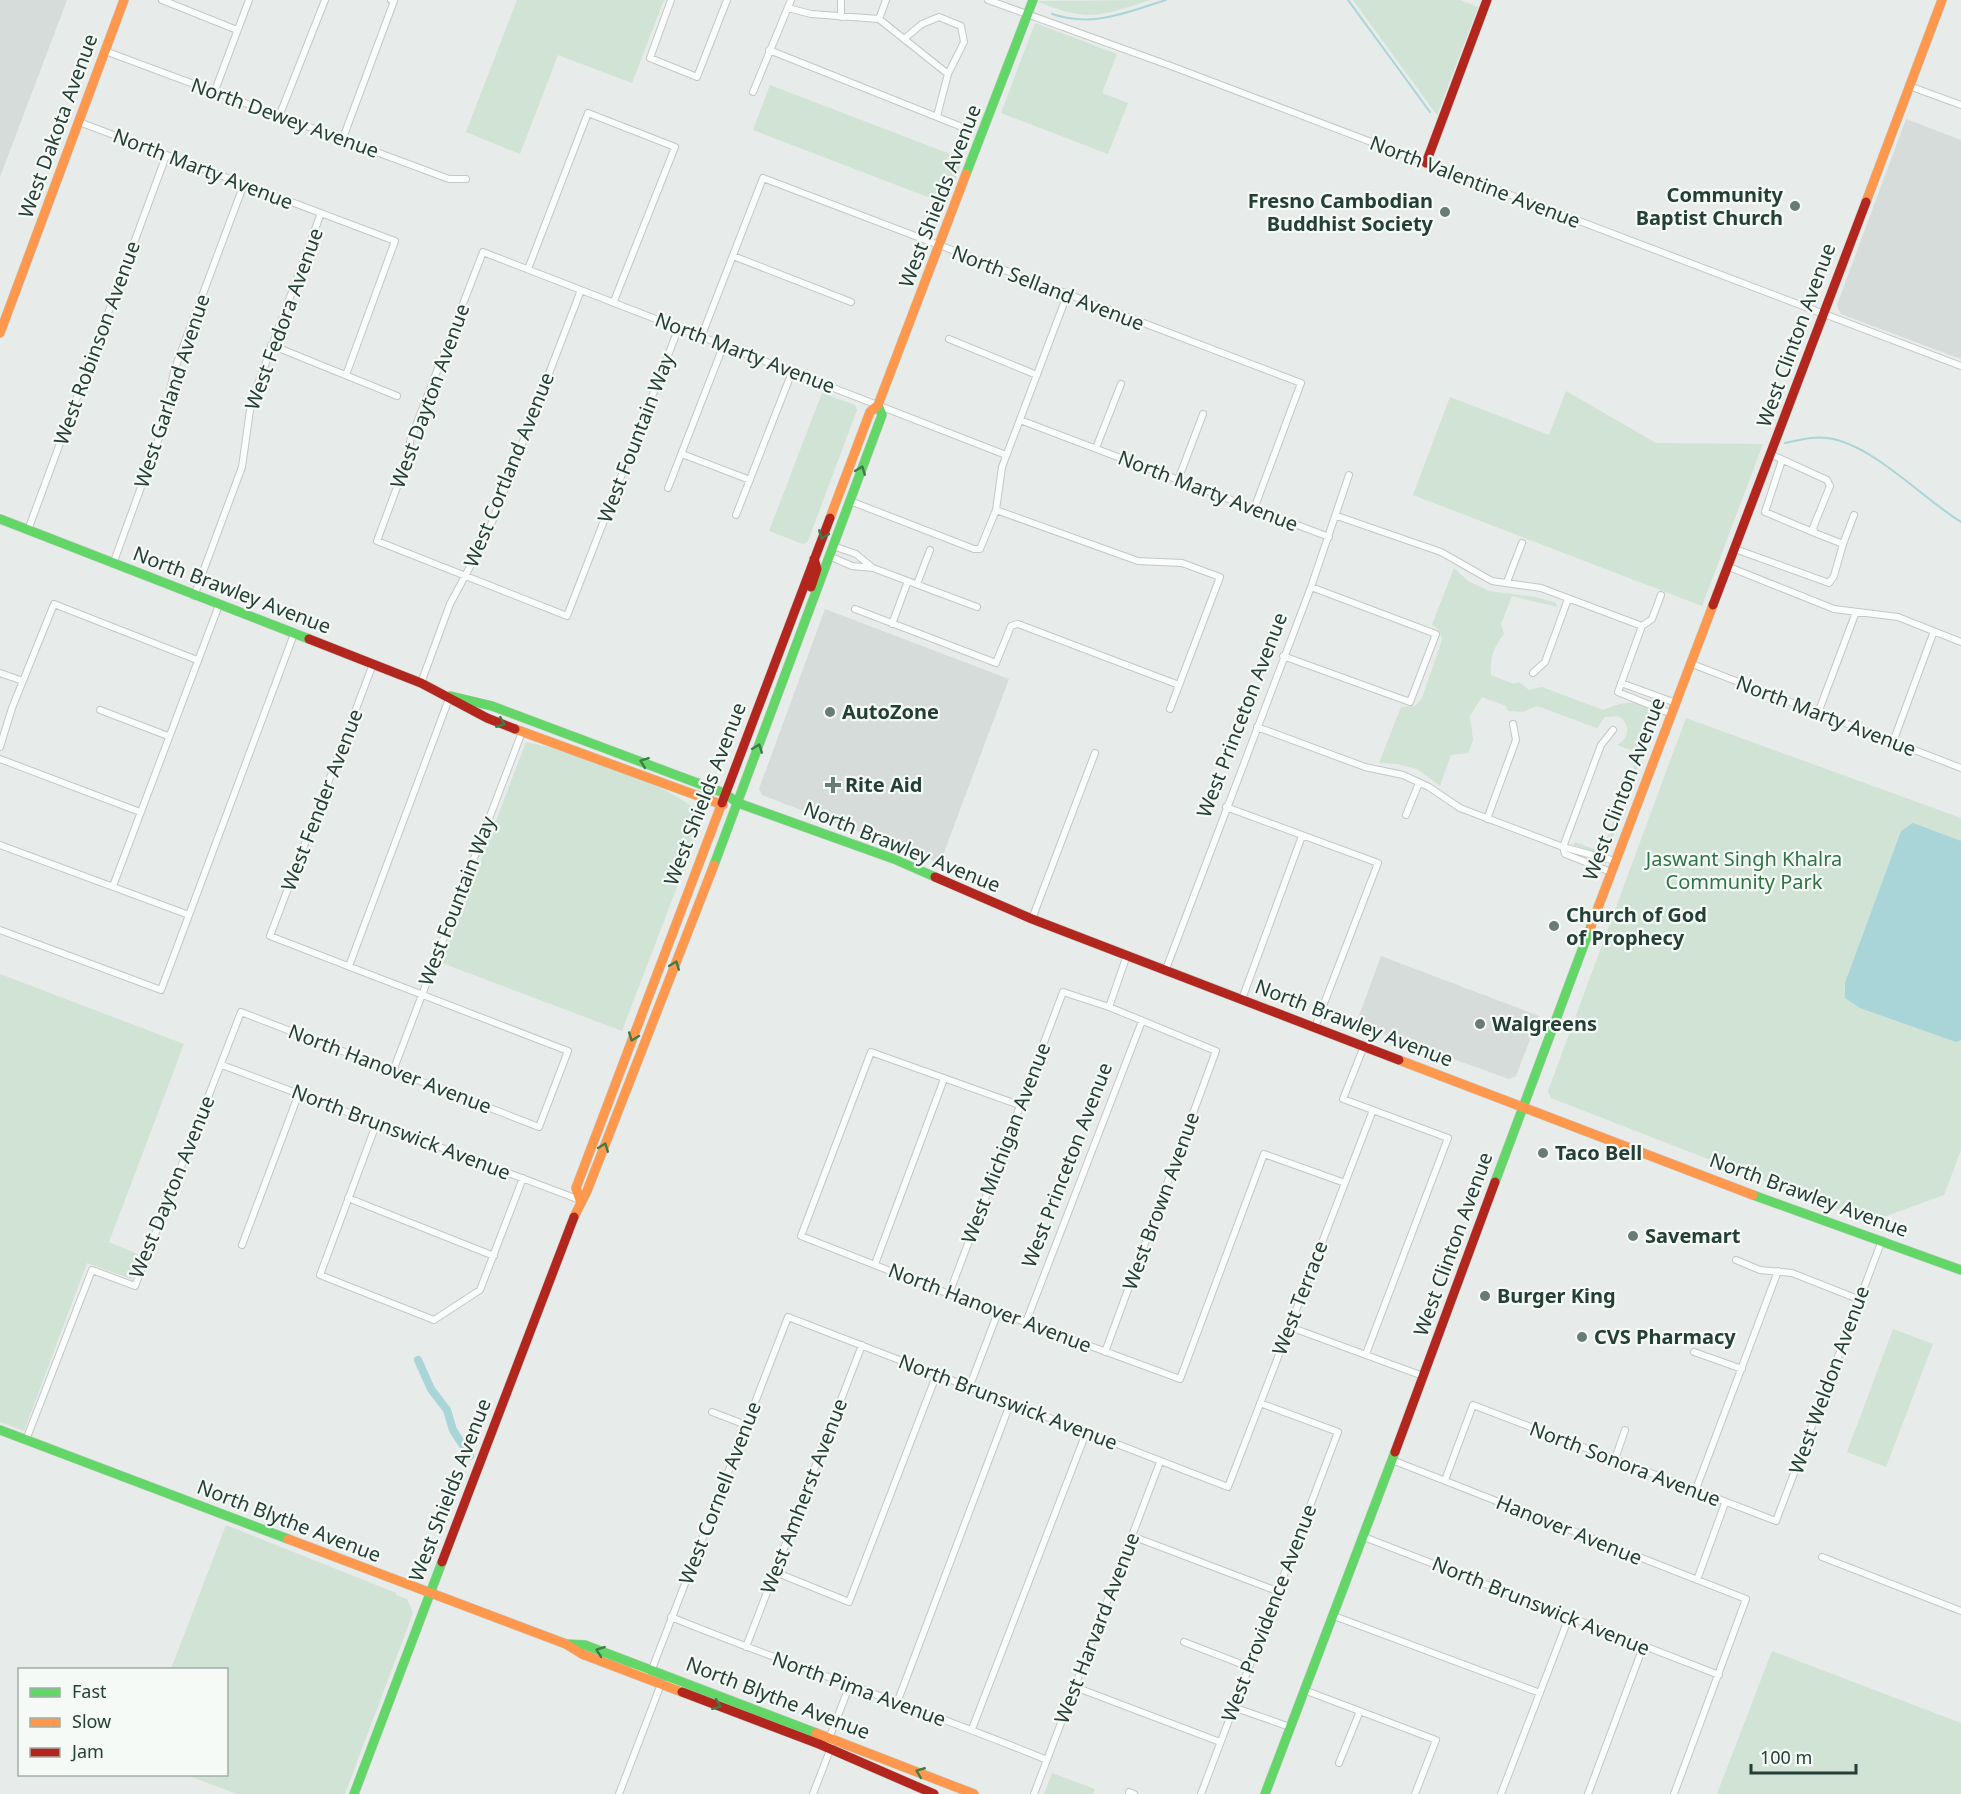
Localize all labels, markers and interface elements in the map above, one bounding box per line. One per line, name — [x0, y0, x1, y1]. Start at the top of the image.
street label: West Dakota Avenue — [12, 30, 103, 222]
street label: North Dewey Avenue — [188, 71, 383, 164]
street label: West Shields Avenue — [892, 101, 987, 291]
street label: North Marty Avenue — [109, 122, 297, 215]
street label: North Valentine Avenue — [1366, 129, 1584, 234]
place label: Community Baptist Church — [1636, 181, 1784, 231]
place label: Fresno Cambodian Buddhist Society — [1248, 187, 1434, 237]
marker: Community Baptist Church — [1788, 199, 1802, 213]
marker: Fresno Cambodian Buddhist Society — [1438, 205, 1452, 219]
street label: West Fedora Avenue — [238, 224, 329, 414]
street label: West Robinson Avenue — [47, 237, 146, 449]
street label: North Selland Avenue — [948, 238, 1148, 337]
street label: West Clinton Avenue — [1750, 239, 1841, 431]
street label: West Garland Avenue — [127, 291, 216, 491]
street label: West Dayton Avenue — [384, 300, 475, 492]
street label: North Marty Avenue — [651, 306, 839, 399]
street label: West Fountain Way — [591, 348, 681, 526]
street label: West Cortland Avenue — [457, 368, 560, 571]
street label: North Marty Avenue — [1114, 444, 1302, 537]
one-way arrow — [854, 465, 867, 476]
one-way arrow — [818, 529, 830, 540]
street label: North Brawley Avenue — [129, 539, 335, 640]
street label: West Princeton Avenue — [1190, 609, 1293, 821]
street label: North Marty Avenue — [1732, 669, 1920, 762]
street label: West Clinton Avenue — [1576, 693, 1671, 884]
place label: AutoZone — [842, 698, 939, 725]
street label: West Shields Avenue — [657, 699, 752, 889]
street label: West Fender Avenue — [274, 705, 369, 895]
marker: AutoZone — [823, 705, 837, 719]
one-way arrow — [495, 716, 506, 728]
one-way arrow — [751, 743, 764, 754]
one-way arrow — [639, 757, 650, 770]
place label: Rite Aid — [845, 771, 922, 798]
marker: Rite Aid — [826, 778, 840, 792]
street label: North Brawley Avenue — [800, 795, 1005, 898]
street label: West Fountain Way — [412, 811, 502, 989]
park label: Jaswant Singh Khalra Community Park — [1644, 845, 1842, 895]
place label: Church of God of Prophecy — [1566, 901, 1707, 951]
marker: Church of God of Prophecy — [1547, 919, 1561, 933]
one-way arrow — [667, 961, 680, 971]
street label: North Brawley Avenue — [1251, 972, 1457, 1073]
place label: Walgreens — [1492, 1010, 1597, 1037]
street label: North Hanover Avenue — [285, 1017, 496, 1120]
marker: Walgreens — [1473, 1017, 1487, 1031]
one-way arrow — [627, 1031, 640, 1042]
street label: West Michigan Avenue — [955, 1038, 1056, 1247]
street label: West Princeton Avenue — [1015, 1059, 1118, 1271]
street label: North Brunswick Avenue — [288, 1077, 515, 1186]
street label: West Dayton Avenue — [123, 1092, 221, 1282]
street label: West Brown Avenue — [1116, 1108, 1205, 1294]
place label: Taco Bell — [1555, 1139, 1642, 1166]
one-way arrow — [597, 1142, 610, 1153]
marker: Taco Bell — [1536, 1146, 1550, 1160]
street label: North Brawley Avenue — [1706, 1146, 1912, 1243]
street label: West Clinton Avenue — [1407, 1148, 1498, 1340]
place label: Savemart — [1645, 1222, 1741, 1249]
marker: Savemart — [1626, 1229, 1640, 1243]
street label: West Terrace — [1265, 1237, 1334, 1359]
street label: North Hanover Avenue — [885, 1256, 1096, 1359]
place label: Burger King — [1497, 1282, 1616, 1309]
street label: West Weldon Avenue — [1782, 1282, 1875, 1478]
marker: Burger King — [1478, 1289, 1492, 1303]
place label: CVS Pharmacy — [1594, 1323, 1736, 1350]
marker: CVS Pharmacy — [1575, 1330, 1589, 1344]
street label: North Brunswick Avenue — [895, 1347, 1122, 1456]
street label: West Amherst Avenue — [754, 1394, 853, 1597]
street label: West Shields Avenue — [402, 1395, 497, 1585]
street label: West Cornell Avenue — [672, 1397, 767, 1588]
street label: North Sonora Avenue — [1526, 1415, 1724, 1512]
street label: North Blythe Avenue — [193, 1473, 385, 1568]
street label: Hanover Avenue — [1492, 1488, 1646, 1571]
street label: West Providence Avenue — [1215, 1500, 1322, 1725]
street label: West Harvard Avenue — [1048, 1528, 1145, 1727]
street label: North Brunswick Avenue — [1428, 1549, 1654, 1662]
one-way arrow — [596, 1645, 606, 1658]
street label: North Pima Avenue — [769, 1645, 950, 1733]
street label: North Blythe Avenue — [682, 1650, 874, 1745]
legend — [18, 1668, 228, 1776]
text: Fast — [72, 1679, 107, 1703]
one-way arrow — [711, 1698, 722, 1710]
text: Slow — [72, 1709, 111, 1733]
scale bar — [1751, 1737, 1856, 1775]
text: Jam — [70, 1739, 104, 1763]
text: 100 m — [1760, 1745, 1812, 1769]
one-way arrow — [915, 1767, 926, 1779]

